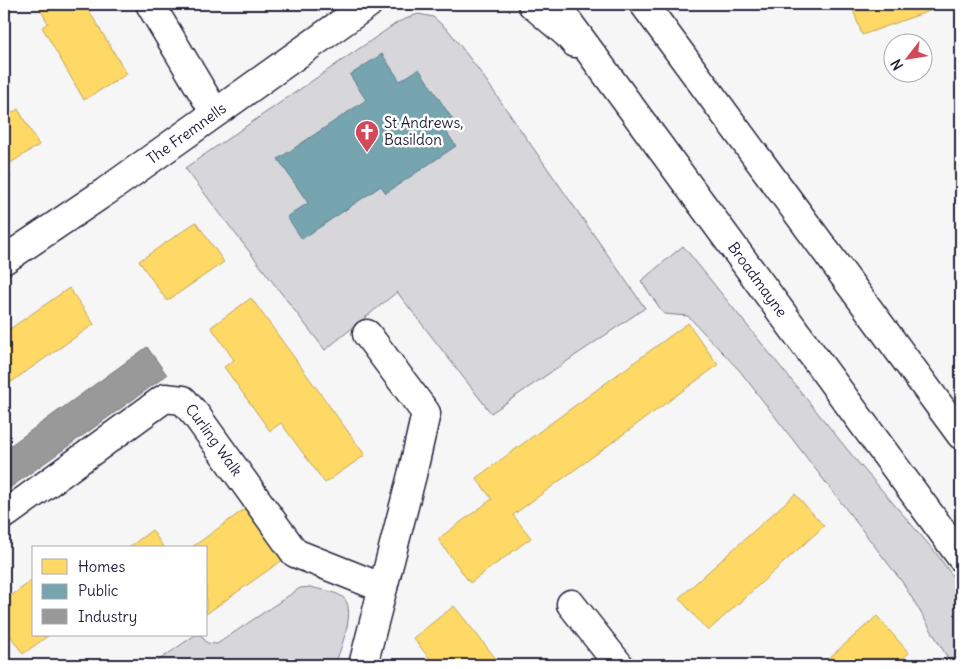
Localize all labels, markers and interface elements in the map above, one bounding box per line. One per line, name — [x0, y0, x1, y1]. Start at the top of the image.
north arrow — [882, 32, 932, 82]
text: N — [887, 56, 907, 73]
street label: The Fremnells — [143, 98, 230, 168]
place label: St Andrews, Basildon — [384, 113, 463, 149]
church icon: St Andrews, Basildon — [354, 119, 380, 153]
street label: Broadmayne — [724, 238, 792, 321]
street label: Curling Walk — [182, 400, 247, 480]
legend — [32, 546, 208, 636]
text: Homes — [78, 557, 125, 576]
text: Public — [78, 581, 119, 600]
text: Industry — [78, 607, 137, 626]

